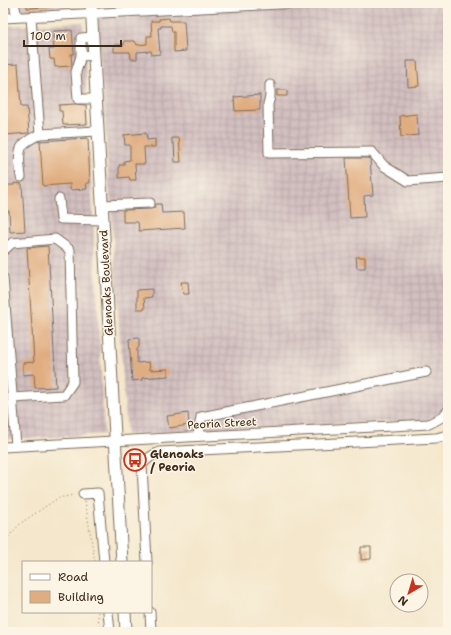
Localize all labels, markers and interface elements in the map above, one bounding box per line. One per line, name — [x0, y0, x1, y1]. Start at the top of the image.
scale bar — [24, 22, 121, 48]
text: 100 m — [30, 28, 66, 44]
street label: Glenoaks Boulevard — [96, 230, 117, 336]
street label: Peoria Street — [187, 414, 257, 433]
bus stop icon: Glenoaks / Peoria — [122, 447, 148, 473]
place label: Glenoaks / Peoria — [150, 447, 204, 475]
legend — [22, 561, 152, 613]
text: Road — [58, 569, 89, 585]
north arrow — [389, 573, 429, 613]
text: Building — [58, 589, 104, 605]
text: N — [395, 592, 411, 609]

